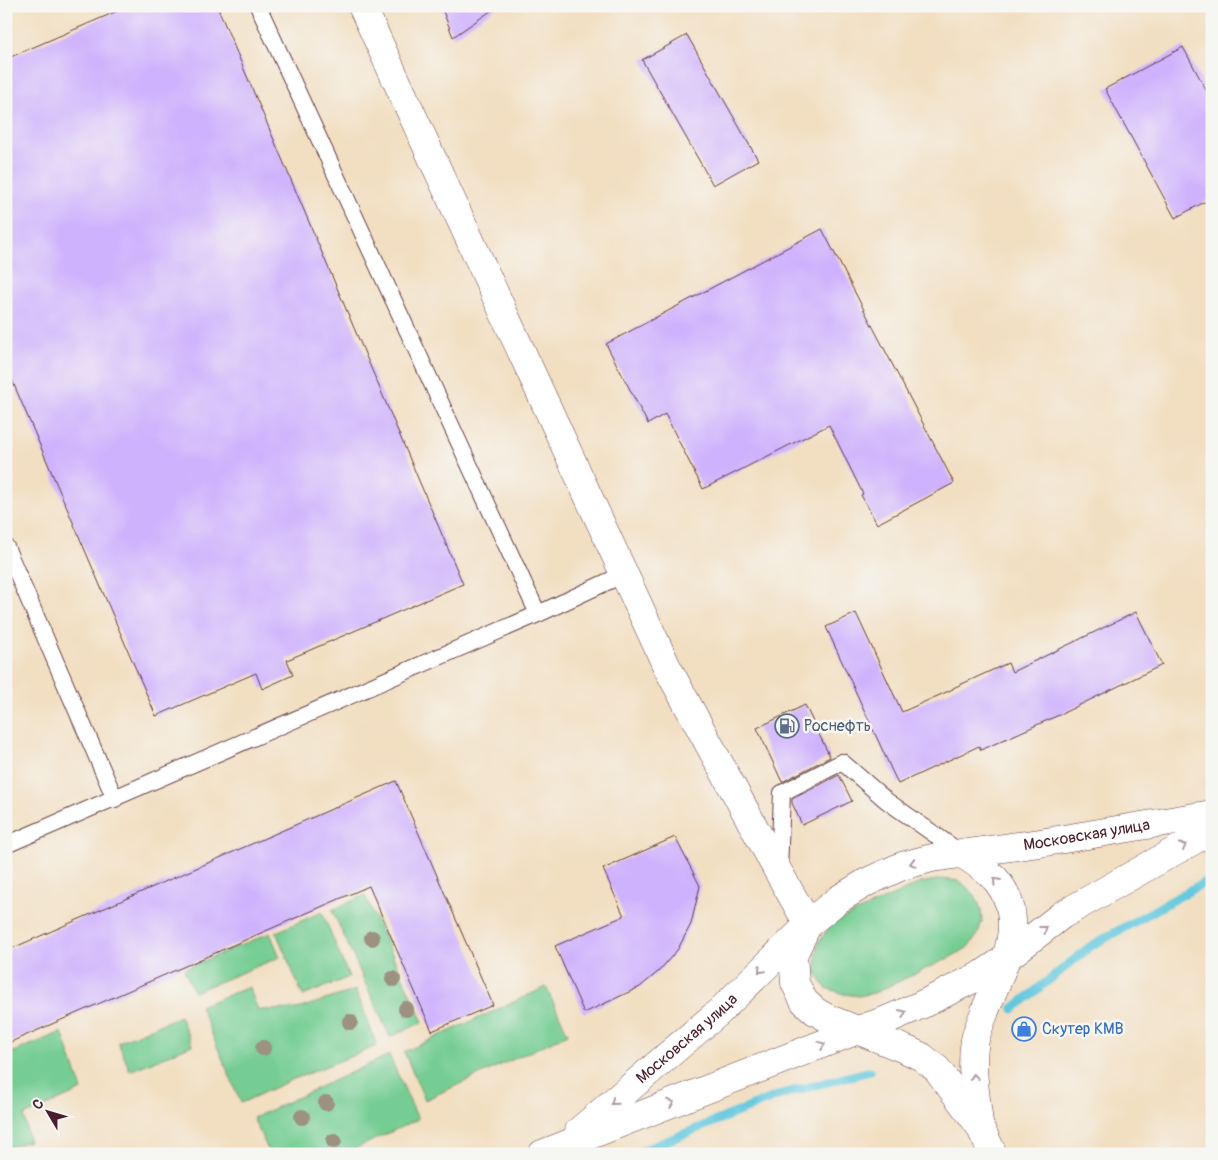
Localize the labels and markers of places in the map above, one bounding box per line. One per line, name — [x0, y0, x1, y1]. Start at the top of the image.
fuel station icon: Роснефть — [774, 713, 800, 739]
place label: Роснефть — [804, 716, 871, 736]
shop icon: Скутер КМВ — [1011, 1016, 1037, 1042]
place label: Скутер КМВ — [1042, 1019, 1124, 1039]

